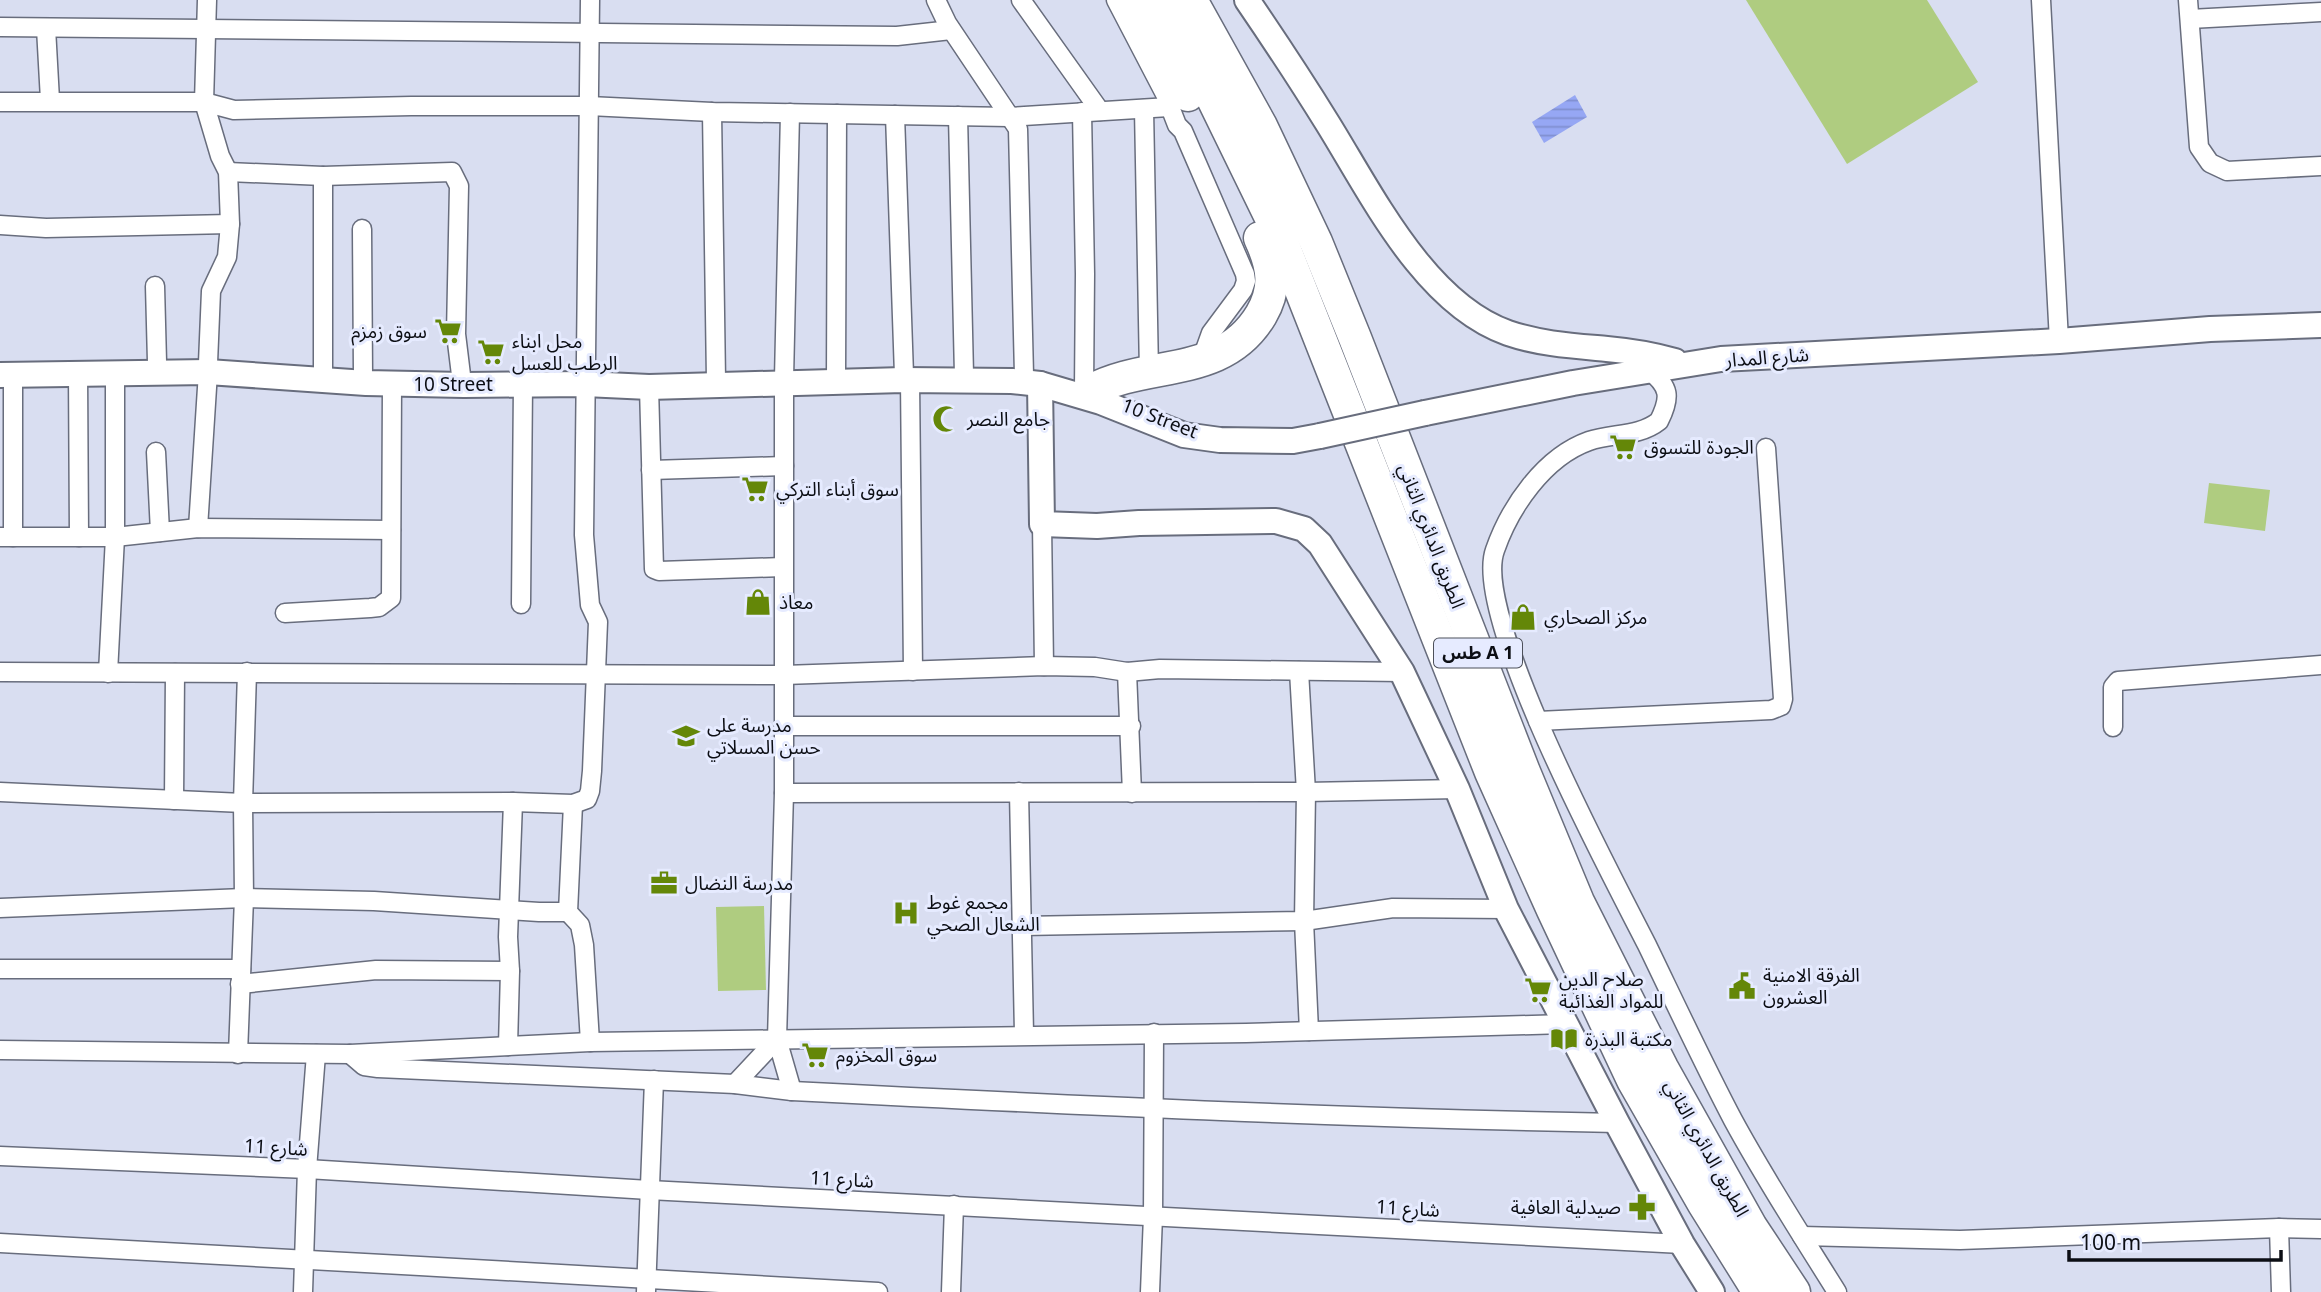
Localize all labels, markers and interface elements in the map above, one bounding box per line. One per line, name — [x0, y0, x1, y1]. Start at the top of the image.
supermarket icon: سوق زمزم — [433, 316, 463, 346]
place label: سوق زمزم — [351, 318, 427, 346]
place label: محل ابناء الرطب للعسل — [512, 328, 618, 376]
supermarket icon: محل ابناء الرطب للعسل — [476, 337, 506, 367]
street label: شارع المدار — [1723, 341, 1810, 374]
street label: 10 Street — [413, 371, 493, 397]
street label: 10 Street — [1118, 392, 1202, 444]
mosque icon: جامع النصر — [931, 404, 961, 434]
place label: جامع النصر — [966, 406, 1050, 434]
supermarket icon: الجودة للتسوق — [1608, 432, 1638, 462]
place label: الجودة للتسوق — [1644, 434, 1754, 460]
street label: الطريق الدائري الثاني — [1390, 460, 1472, 613]
supermarket icon: سوق أبناء التركي — [740, 474, 770, 504]
place label: سوق أبناء التركي — [776, 476, 899, 504]
shop icon: معاذ — [743, 587, 773, 617]
place label: معاذ — [779, 589, 813, 615]
shop icon: مركز الصحاري — [1508, 602, 1538, 632]
place label: مركز الصحاري — [1544, 604, 1648, 632]
road number: طس A 1 — [1434, 638, 1522, 668]
place label: مدرسة على حسن المسلاتي — [707, 712, 821, 762]
school or university icon: مدرسة على حسن المسلاتي — [671, 721, 701, 751]
office icon: مدرسة النضال — [649, 868, 679, 898]
place label: مدرسة النضال — [685, 870, 793, 896]
place label: مجمع غوط الشعال الصحي — [927, 889, 1040, 939]
hospital icon: مجمع غوط الشعال الصحي — [891, 898, 921, 928]
place label: الفرقة الامنية العشرون — [1763, 962, 1860, 1010]
place label: صلاح الدين للمواد الغذائية — [1559, 966, 1664, 1014]
public building icon: الفرقة الامنية العشرون — [1727, 971, 1757, 1001]
supermarket icon: صلاح الدين للمواد الغذائية — [1523, 975, 1553, 1005]
library icon: مكتبة البذرة — [1549, 1024, 1579, 1054]
place label: مكتبة البذرة — [1585, 1026, 1672, 1052]
supermarket icon: سوق المخزوم — [800, 1040, 830, 1070]
place label: سوق المخزوم — [836, 1042, 937, 1070]
street label: الطريق الدائري الثاني — [1656, 1075, 1755, 1222]
street label: شارع 11 — [243, 1132, 309, 1163]
street label: شارع 11 — [809, 1164, 875, 1195]
pharmacy icon: صيدلية العافية — [1627, 1192, 1657, 1222]
street label: شارع 11 — [1375, 1193, 1441, 1224]
place label: صيدلية العافية — [1511, 1194, 1621, 1220]
scale bar — [2069, 1218, 2281, 1262]
text: 100 m — [2080, 1228, 2141, 1256]

